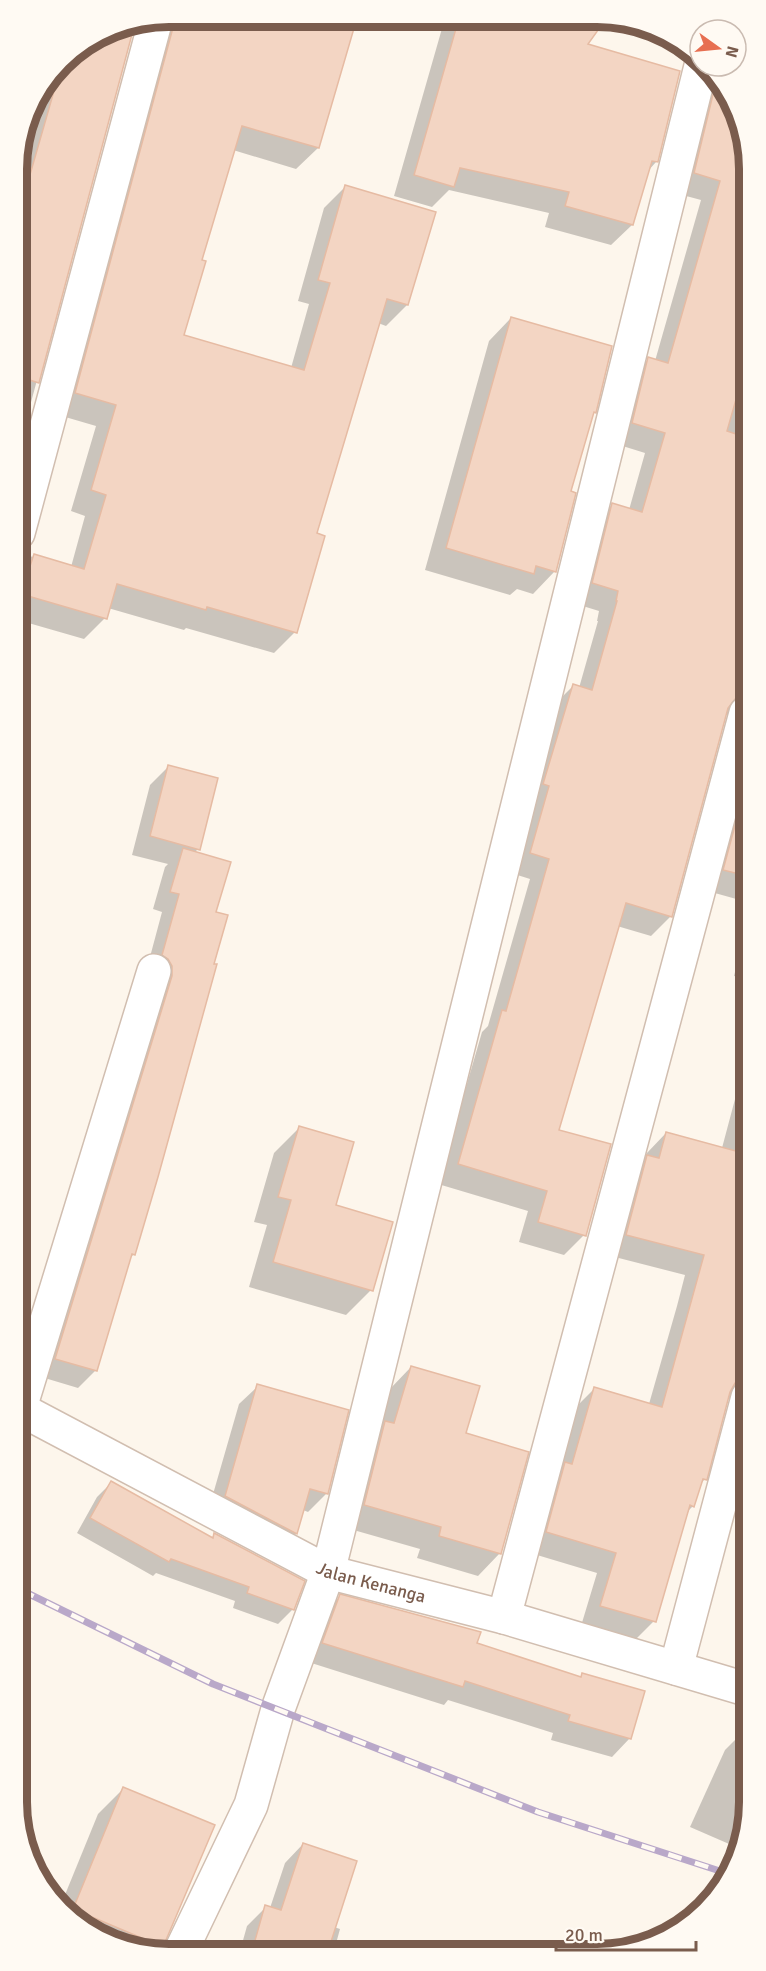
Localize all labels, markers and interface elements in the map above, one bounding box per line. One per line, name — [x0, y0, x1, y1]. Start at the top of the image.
north arrow — [688, 18, 748, 78]
text: N — [720, 44, 743, 60]
street label: Jalan Kenanga — [313, 1557, 428, 1608]
scale bar — [556, 1914, 696, 1952]
text: 20 m — [565, 1924, 603, 1946]

